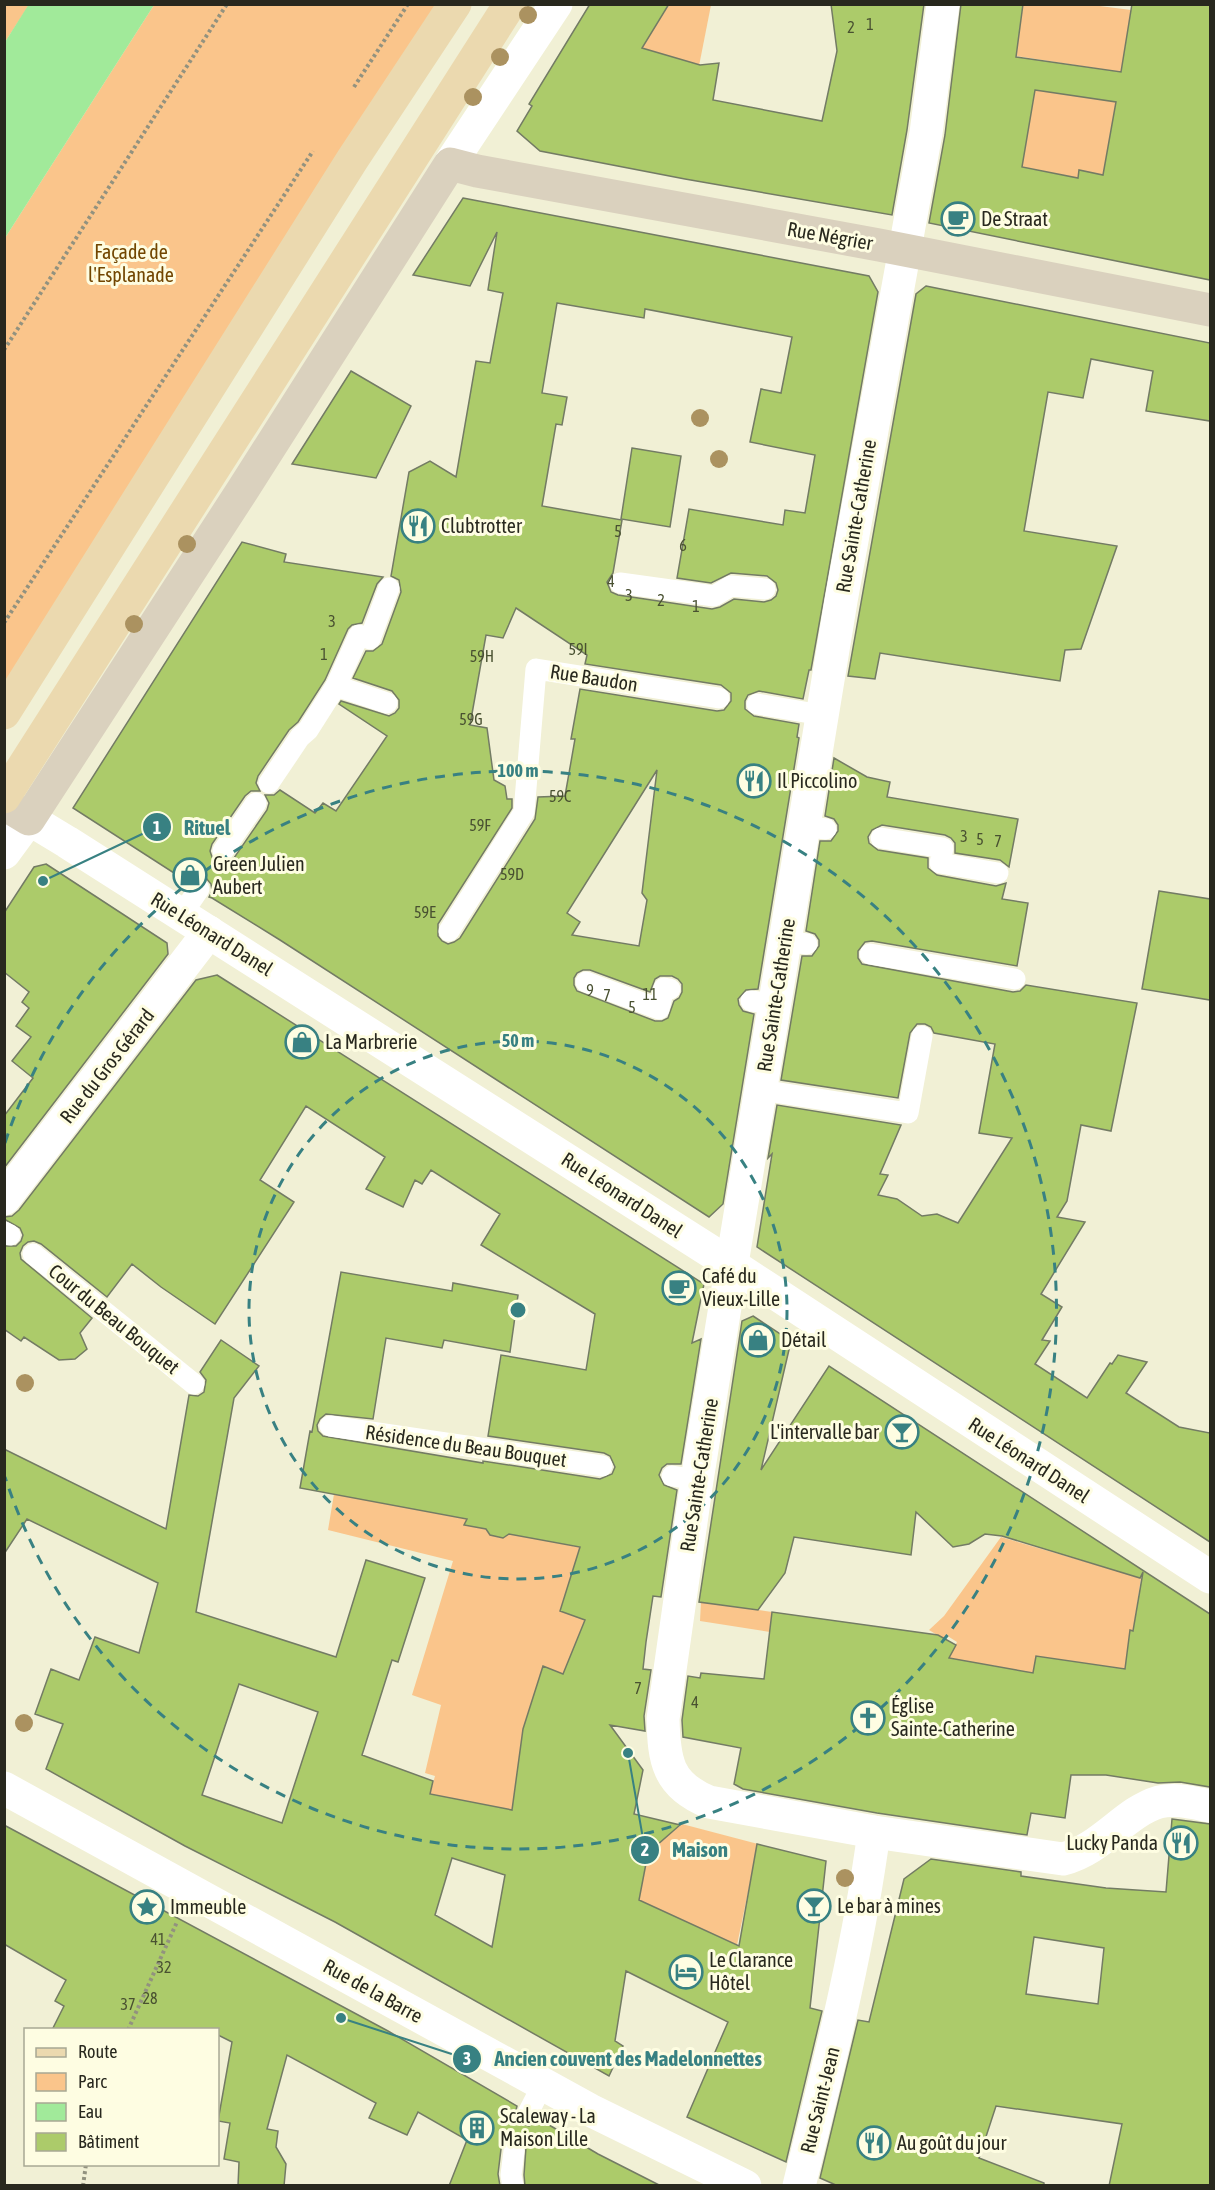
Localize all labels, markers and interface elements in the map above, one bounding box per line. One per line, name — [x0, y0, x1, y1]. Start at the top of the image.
house number: 1 — [866, 15, 874, 33]
house number: 2 — [847, 18, 855, 36]
cafe icon: De Straat — [940, 201, 976, 237]
place label: De Straat — [981, 207, 1048, 230]
street label: Rue Négrier — [786, 217, 876, 255]
park label: Façade de l'Esplanade — [88, 240, 174, 286]
street label: Rue Sainte-Catherine — [831, 437, 880, 594]
restaurant icon: Clubtrotter — [400, 508, 436, 544]
place label: Clubtrotter — [441, 514, 523, 537]
house number: 5 — [614, 522, 622, 540]
house number: 6 — [679, 536, 687, 554]
house number: 4 — [607, 572, 615, 590]
house number: 3 — [625, 586, 633, 604]
house number: 2 — [657, 591, 665, 609]
house number: 1 — [692, 597, 700, 615]
house number: 3 — [328, 612, 336, 630]
house number: 59I — [568, 640, 588, 658]
house number: 1 — [320, 645, 328, 663]
house number: 59H — [470, 647, 494, 665]
street label: Rue Baudon — [549, 659, 640, 696]
house number: 59G — [459, 710, 483, 728]
text: 100 m — [498, 760, 538, 781]
restaurant icon: Il Piccolino — [736, 763, 772, 799]
place label: Il Piccolino — [777, 769, 857, 792]
house number: 59C — [549, 787, 571, 805]
callout: Rituel — [142, 808, 243, 847]
text: Rituel — [184, 815, 231, 839]
house number: 59F — [469, 816, 491, 834]
text: 1 — [153, 817, 161, 838]
house number: 3 — [960, 827, 968, 845]
house number: 5 — [976, 830, 984, 848]
house number: 7 — [994, 832, 1002, 850]
place label: Green Julien Aubert — [213, 852, 305, 898]
shop icon: Green Julien Aubert — [172, 857, 208, 893]
house number: 59D — [500, 865, 524, 883]
street label: Rue Léonard Danel — [147, 887, 278, 981]
house number: 59E — [414, 903, 436, 921]
street label: Rue Sainte-Catherine — [752, 916, 799, 1073]
house number: 9 — [586, 981, 594, 999]
house number: 11 — [642, 985, 658, 1003]
house number: 7 — [603, 986, 611, 1004]
house number: 5 — [628, 998, 636, 1016]
street label: Rue du Gros Gérard — [55, 1004, 158, 1128]
shop icon: La Marbrerie — [284, 1024, 320, 1060]
place label: La Marbrerie — [325, 1030, 417, 1053]
text: 50 m — [502, 1030, 534, 1051]
street label: Rue Léonard Danel — [558, 1147, 688, 1243]
street label: Cour du Beau Bouquet — [44, 1259, 184, 1378]
place label: Café du Vieux-Lille — [702, 1264, 780, 1310]
cafe icon: Café du Vieux-Lille — [661, 1270, 697, 1306]
centre of rings — [508, 1300, 528, 1320]
shop icon: Détail — [740, 1322, 776, 1358]
place label: Détail — [781, 1328, 827, 1351]
street label: Rue Sainte-Catherine — [675, 1396, 722, 1553]
street label: Rue Léonard Danel — [965, 1412, 1095, 1508]
bar icon: L'intervalle bar — [884, 1414, 920, 1450]
street label: Résidence du Beau Bouquet — [364, 1420, 568, 1471]
place label: L'intervalle bar — [770, 1420, 880, 1443]
house number: 7 — [634, 1679, 642, 1697]
house number: 4 — [691, 1693, 699, 1711]
place label: Église Sainte-Catherine — [891, 1694, 1015, 1740]
church icon: Église Sainte-Catherine — [850, 1700, 886, 1736]
restaurant icon: Lucky Panda — [1163, 1825, 1199, 1861]
callout: Maison — [630, 1831, 740, 1870]
place label: Lucky Panda — [1066, 1831, 1158, 1854]
text: Maison — [672, 1837, 728, 1861]
text: 2 — [641, 1839, 649, 1860]
bar icon: Le bar à mines — [796, 1888, 832, 1924]
place icon: Immeuble — [129, 1889, 165, 1925]
place label: Le bar à mines — [837, 1894, 941, 1917]
place label: Immeuble — [170, 1895, 246, 1918]
house number: 41 — [150, 1930, 166, 1948]
place label: Le Clarance Hôtel — [709, 1948, 793, 1994]
street label: Rue de la Barre — [320, 1954, 427, 2027]
hotel icon: Le Clarance Hôtel — [668, 1954, 704, 1990]
house number: 32 — [156, 1958, 172, 1976]
house number: 28 — [142, 1989, 158, 2007]
house number: 37 — [120, 1995, 136, 2013]
legend — [24, 2028, 219, 2166]
callout: Ancien couvent des Madelonnettes — [452, 2039, 773, 2078]
text: Route — [78, 2041, 117, 2062]
street label: Rue Saint-Jean — [795, 2044, 844, 2155]
text: Ancien couvent des Madelonnettes — [493, 2046, 762, 2070]
text: 3 — [463, 2048, 471, 2069]
text: Parc — [78, 2071, 107, 2092]
text: Eau — [78, 2101, 103, 2122]
place label: Scaleway - La Maison Lille — [500, 2104, 596, 2150]
building icon: Scaleway - La Maison Lille — [459, 2110, 495, 2146]
restaurant icon: Au goût du jour — [856, 2125, 892, 2161]
text: Bâtiment — [78, 2131, 139, 2152]
place label: Au goût du jour — [897, 2131, 1007, 2154]

